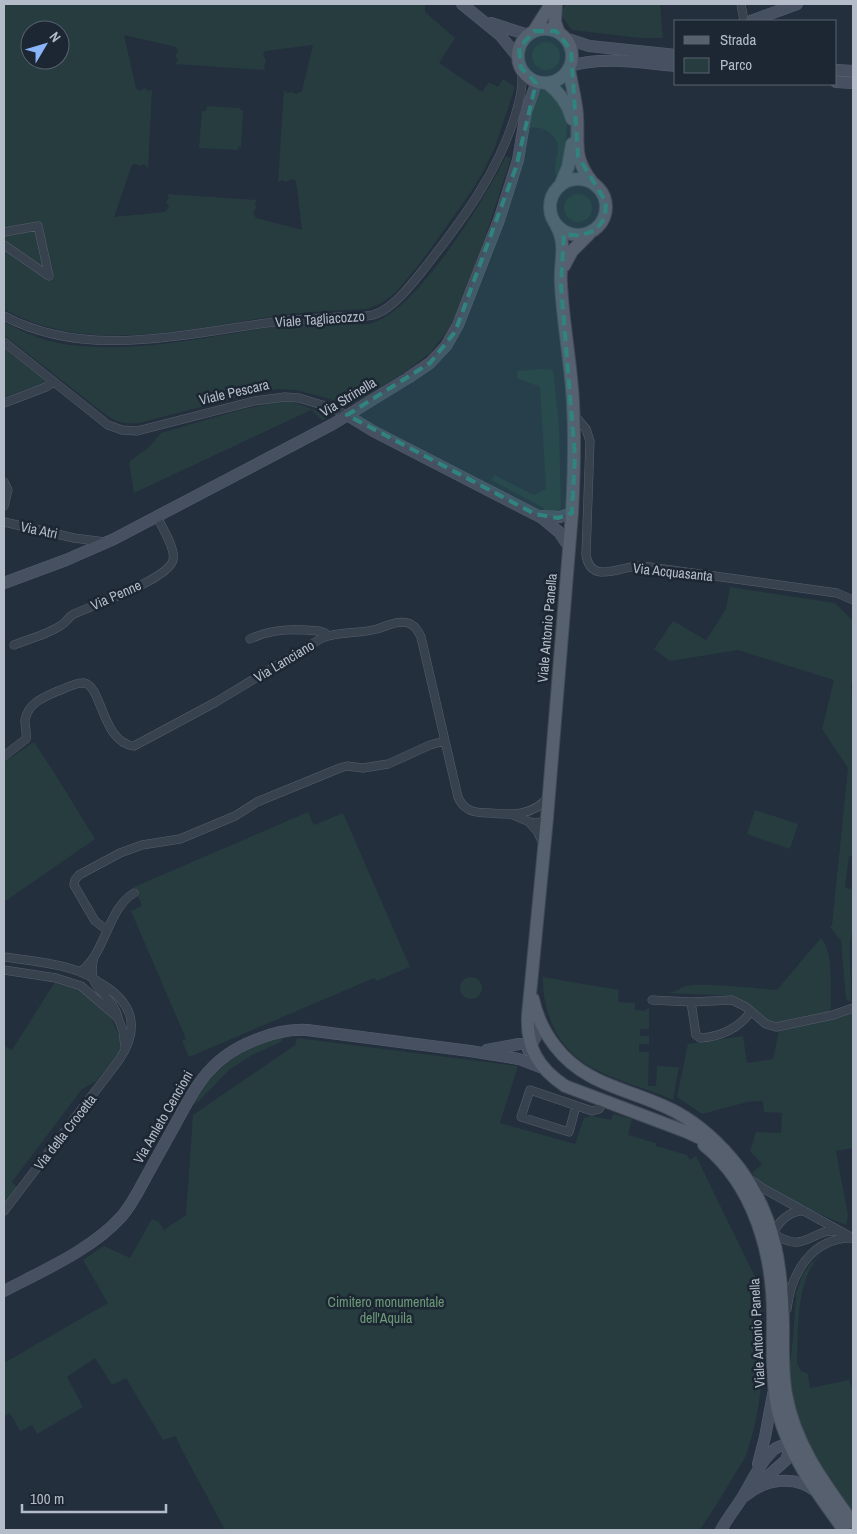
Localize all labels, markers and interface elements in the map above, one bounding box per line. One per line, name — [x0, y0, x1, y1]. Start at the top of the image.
north arrow — [20, 20, 70, 70]
legend — [674, 20, 837, 85]
text: N — [46, 28, 65, 46]
text: Strada — [720, 29, 756, 50]
text: Parco — [720, 54, 752, 75]
street label: Viale Tagliacozzo — [275, 307, 365, 331]
street label: Via Strinella — [317, 373, 380, 421]
street label: Viale Pescara — [197, 375, 271, 409]
street label: Via Atri — [19, 517, 59, 543]
street label: Via Acquasanta — [632, 559, 714, 585]
street label: Viale Antonio Panella — [533, 572, 561, 683]
street label: Via Penne — [88, 576, 144, 614]
street label: Via Lanciano — [250, 636, 318, 686]
street label: Via Amleto Cencioni — [129, 1067, 197, 1167]
street label: Via della Crocetta — [30, 1090, 100, 1173]
street label: Viale Antonio Panella — [745, 1277, 769, 1388]
park label: Cimitero monumentale dell'Aquila — [328, 1293, 444, 1327]
scale bar — [22, 1482, 166, 1514]
text: 100 m — [30, 1488, 64, 1509]

